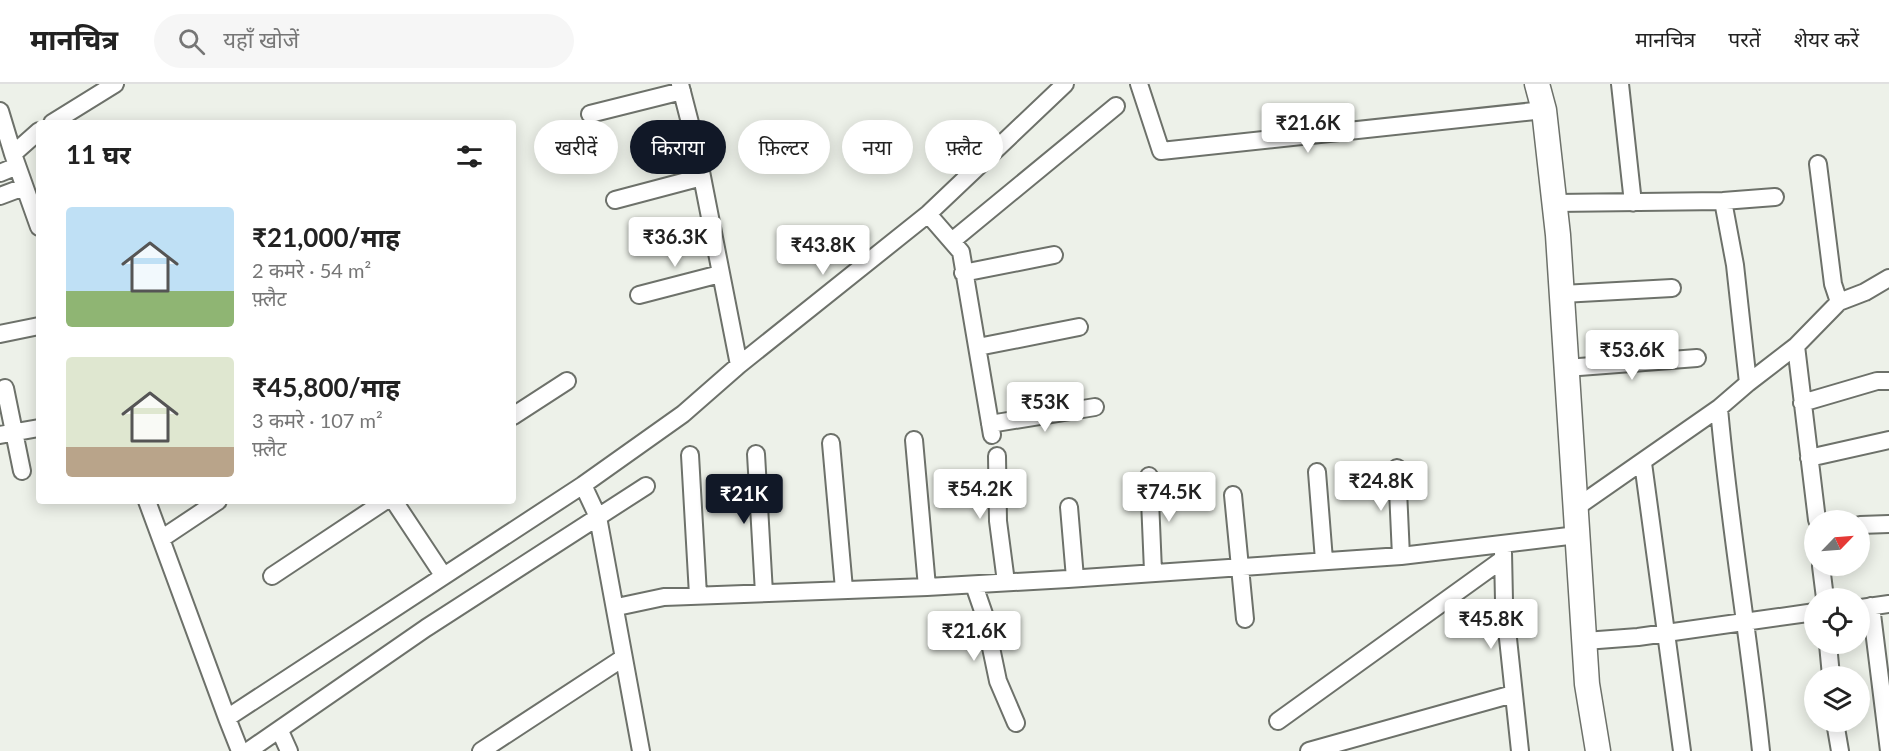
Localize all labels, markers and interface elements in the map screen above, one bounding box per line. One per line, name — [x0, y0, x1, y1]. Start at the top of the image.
search box — [154, 14, 574, 68]
text: मानचित्र — [30, 22, 118, 56]
icon: search — [175, 25, 208, 58]
text: यहाँ खोजें — [223, 26, 299, 53]
text: मानचित्र — [1635, 26, 1695, 51]
text: परतें — [1728, 26, 1761, 51]
text: शेयर करें — [1794, 26, 1859, 51]
pin: ₹21.6K — [1259, 103, 1357, 154]
text: ₹21.6K — [1276, 110, 1340, 134]
chip: खरीदें — [534, 120, 618, 174]
chip: किराया — [630, 120, 726, 174]
chip: फ़िल्टर — [738, 120, 830, 174]
chip: नया — [842, 120, 913, 174]
chip: फ़्लैट — [925, 120, 1003, 174]
text: 11 घर — [66, 138, 131, 170]
icon: filters — [453, 140, 486, 173]
pin: ₹36.3K — [626, 217, 724, 268]
text: ₹21,000/माह — [252, 221, 400, 253]
text: ₹36.3K — [643, 224, 707, 248]
pin: ₹43.8K — [774, 225, 872, 276]
icon: home — [114, 231, 186, 303]
text: ₹43.8K — [791, 232, 855, 256]
text: 2 कमरे · 54 m² — [252, 258, 371, 282]
text: फ़्लैट — [252, 286, 287, 310]
pin: ₹53.6K — [1583, 330, 1681, 381]
text: ₹53.6K — [1600, 337, 1664, 361]
text: ₹45,800/माह — [252, 371, 400, 403]
icon: home — [114, 381, 186, 453]
pin: ₹53K — [1009, 382, 1081, 433]
text: ₹53K — [1021, 389, 1069, 413]
text: 3 कमरे · 107 m² — [252, 408, 383, 432]
text: फ़्लैट — [252, 436, 287, 460]
pin: ₹24.8K — [1332, 461, 1430, 512]
text: ₹24.8K — [1349, 468, 1413, 492]
pin: ₹54.2K — [931, 469, 1029, 520]
pin: ₹74.5K — [1120, 472, 1218, 523]
pin: ₹21K — [708, 474, 780, 525]
text: ₹54.2K — [948, 476, 1012, 500]
text: ₹74.5K — [1137, 479, 1201, 503]
text: ₹21K — [720, 481, 768, 505]
north arrow — [1804, 510, 1870, 576]
map controls — [1804, 510, 1870, 732]
button: locate — [1804, 588, 1870, 654]
pin: ₹45.8K — [1442, 599, 1540, 650]
text: ₹45.8K — [1459, 606, 1523, 630]
pin: ₹21.6K — [925, 611, 1023, 662]
text: ₹21.6K — [942, 618, 1006, 642]
button: layers — [1804, 666, 1870, 732]

